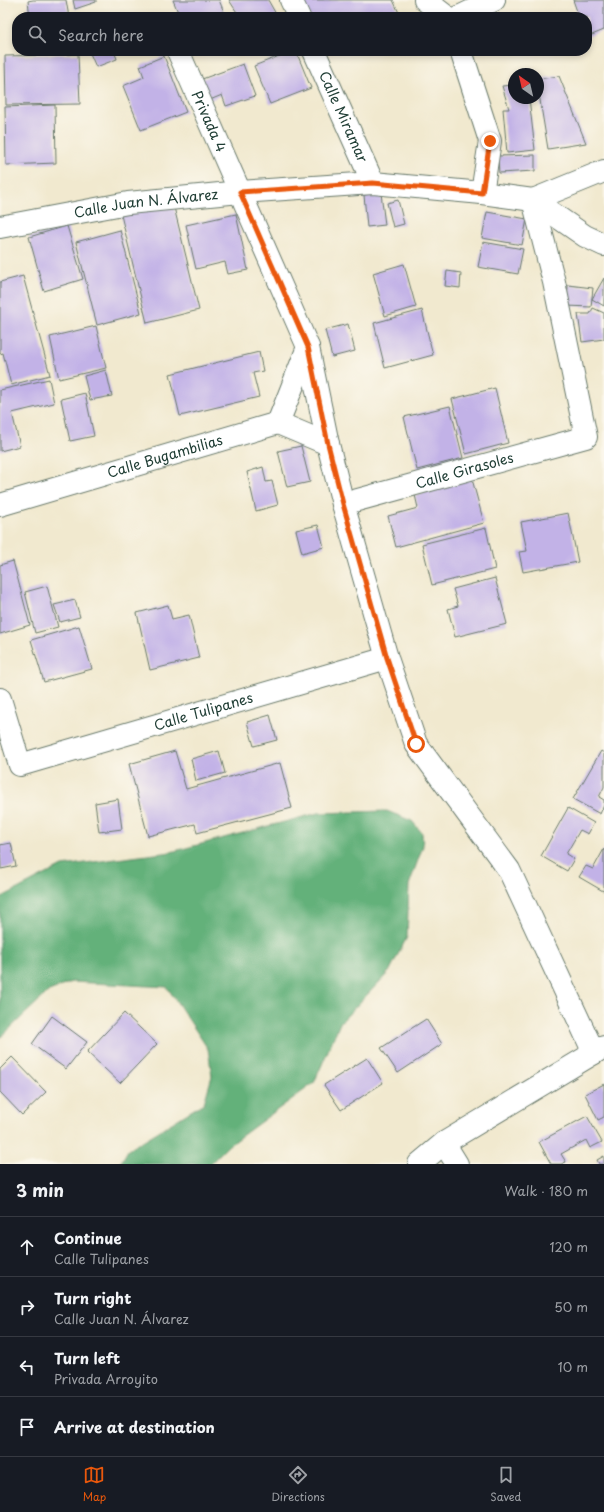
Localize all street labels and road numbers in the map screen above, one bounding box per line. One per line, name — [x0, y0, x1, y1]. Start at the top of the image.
street label: Calle Miramar — [314, 67, 374, 166]
street label: Privada 4 — [187, 87, 232, 155]
street label: Calle Juan N. Álvarez — [72, 183, 219, 223]
street label: Calle Bugambilias — [105, 429, 225, 483]
street label: Calle Girasoles — [413, 447, 516, 494]
street label: Calle Tulipanes — [151, 687, 255, 735]

